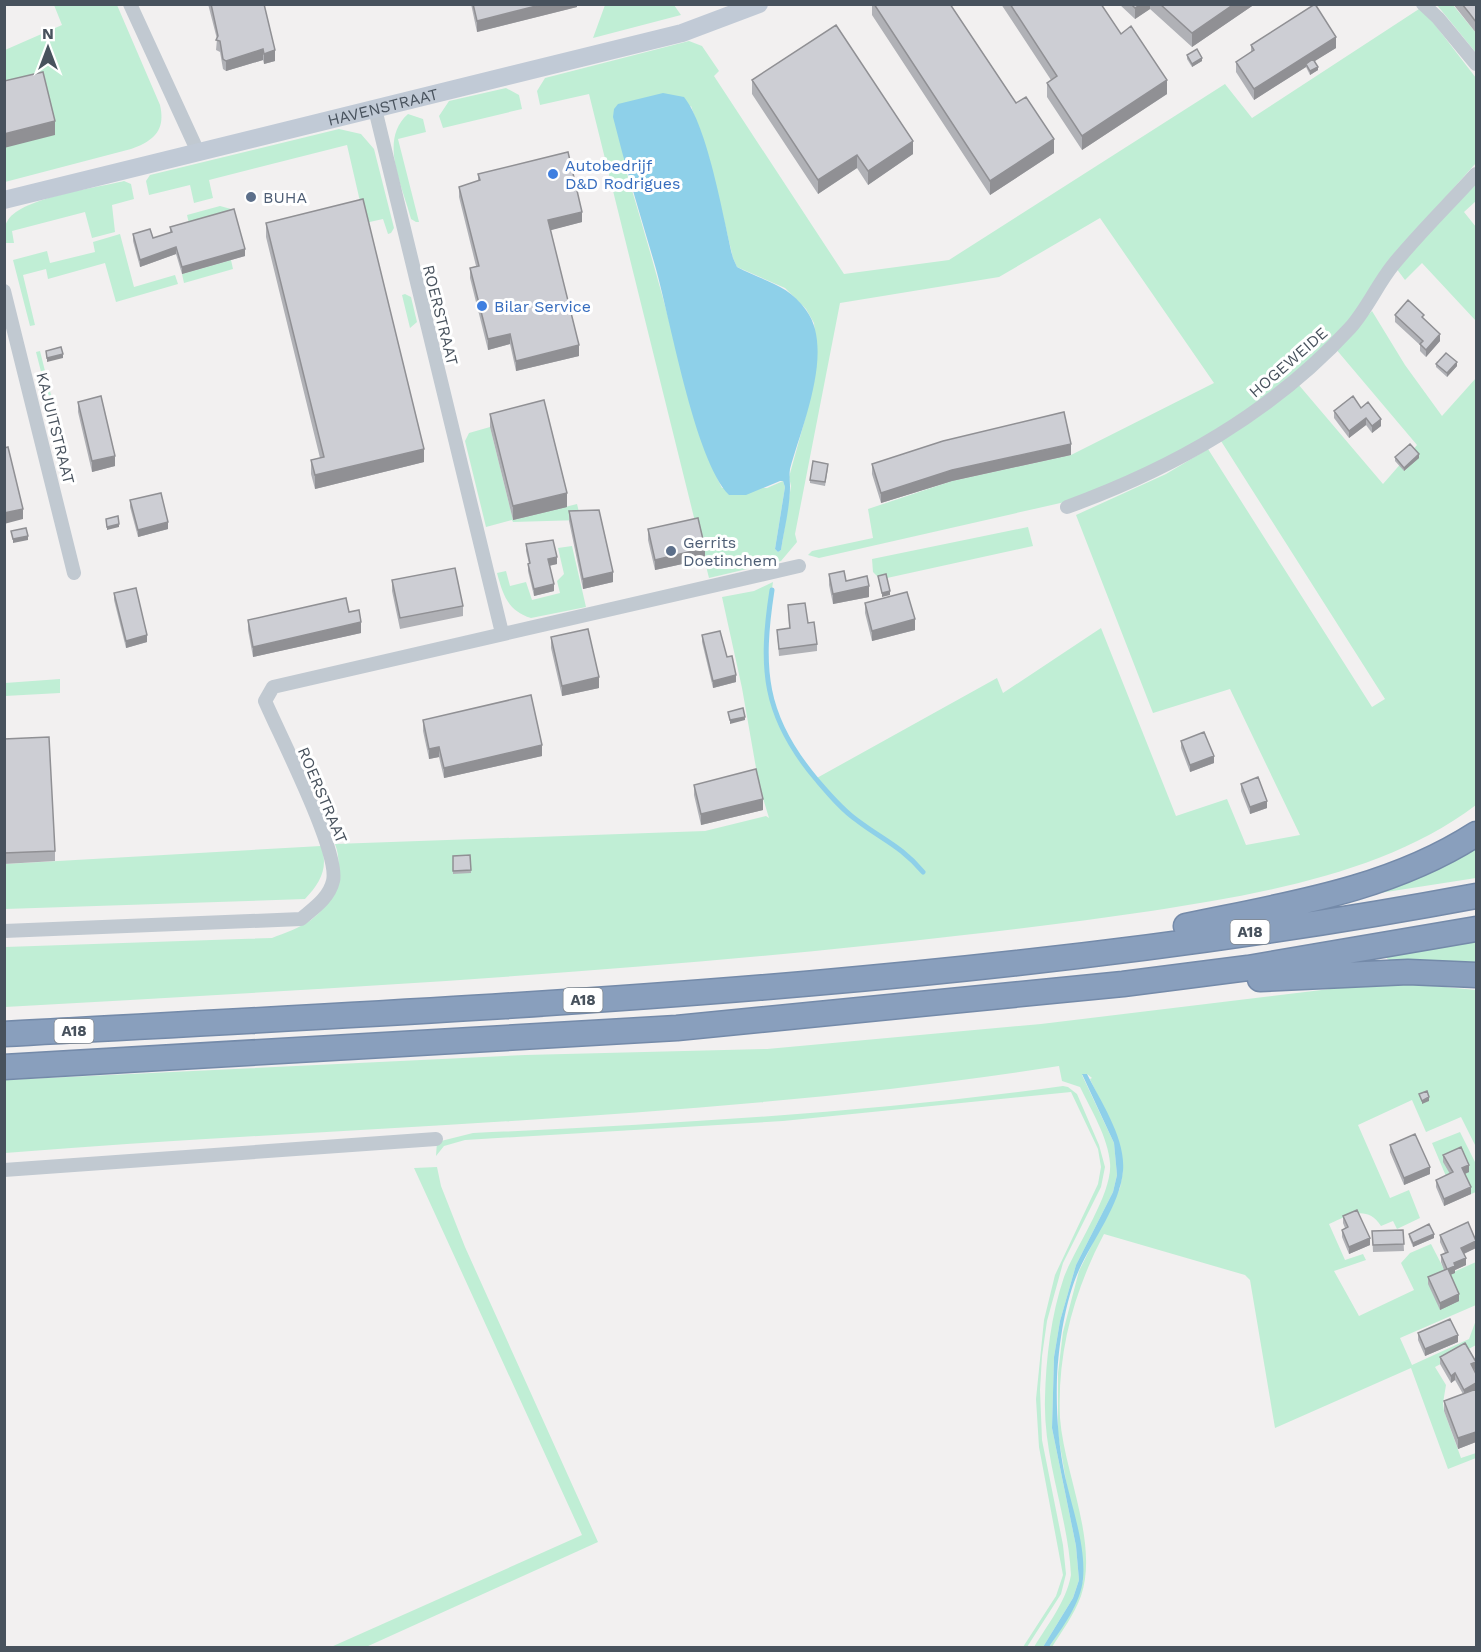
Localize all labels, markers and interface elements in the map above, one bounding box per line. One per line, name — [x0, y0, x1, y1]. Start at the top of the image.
north arrow — [18, 18, 78, 78]
text: N — [42, 24, 54, 43]
street label: HAVENSTRAAT — [326, 84, 440, 130]
place label: Autobedrijf D&D Rodrigues — [565, 156, 680, 193]
marker: Autobedrijf D&D Rodrigues — [546, 167, 560, 181]
place label: BUHA — [263, 188, 308, 207]
marker: BUHA — [244, 190, 258, 204]
street label: ROERSTRAAT — [419, 263, 462, 368]
place label: Bilar Service — [494, 297, 591, 316]
marker: Bilar Service — [475, 299, 489, 313]
street label: HOGEWEIDE — [1245, 323, 1331, 402]
street label: KAJUITSTRAAT — [32, 370, 79, 486]
place label: Gerrits Doetinchem — [683, 533, 777, 570]
marker: Gerrits Doetinchem — [664, 544, 678, 558]
street label: ROERSTRAAT — [294, 744, 351, 847]
road number: A18 — [1230, 920, 1270, 944]
road number: A18 — [564, 988, 602, 1012]
road number: A18 — [54, 1019, 94, 1043]

